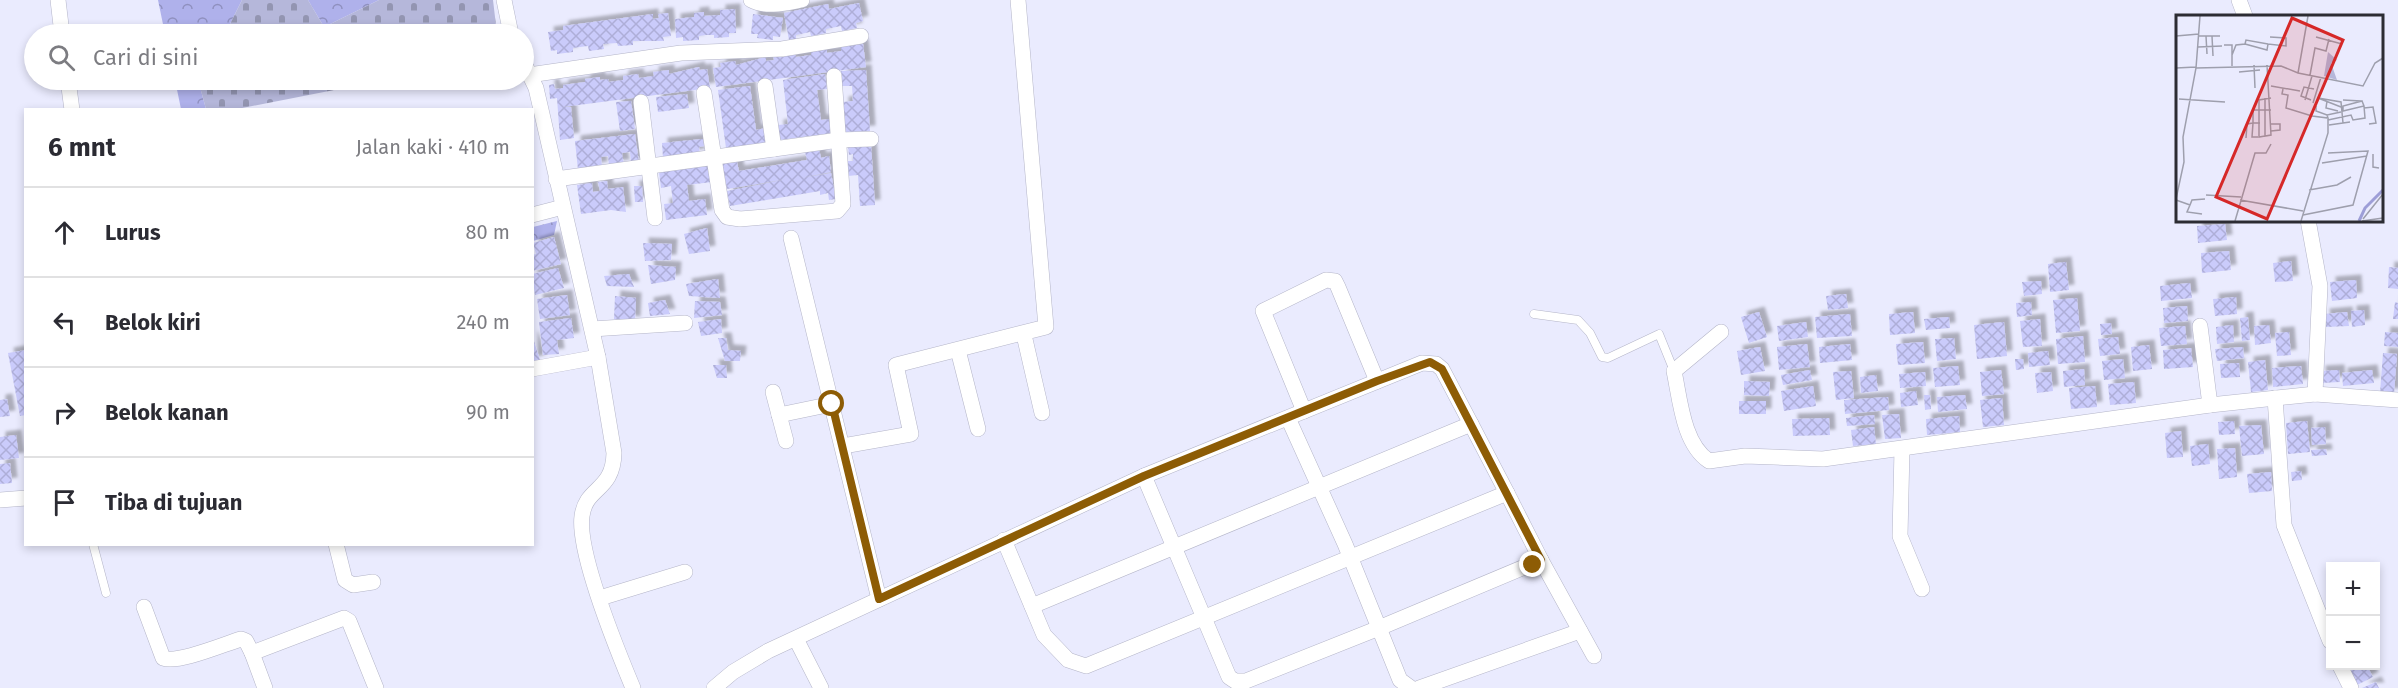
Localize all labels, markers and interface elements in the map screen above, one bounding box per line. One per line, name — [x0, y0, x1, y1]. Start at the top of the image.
inset map — [2176, 15, 2383, 222]
search box — [24, 24, 534, 90]
icon: search — [45, 41, 78, 74]
text: Cari di sini — [93, 44, 198, 71]
text: 6 mnt — [48, 132, 116, 163]
text: Jalan kaki · 410 m — [356, 135, 510, 159]
icon: ahead — [48, 216, 81, 249]
text: Lurus — [105, 219, 161, 246]
text: 80 m — [465, 220, 510, 244]
icon: left — [48, 306, 81, 339]
text: Belok kiri — [105, 309, 201, 336]
text: 240 m — [456, 310, 510, 334]
route start — [818, 390, 844, 416]
icon: right — [48, 396, 81, 429]
text: Belok kanan — [105, 399, 229, 426]
text: 90 m — [466, 400, 510, 424]
icon: arrive — [48, 486, 81, 519]
text: Tiba di tujuan — [105, 489, 242, 516]
route end — [1519, 551, 1545, 577]
map controls — [2326, 562, 2380, 670]
button: + — [2326, 562, 2380, 616]
button: − — [2326, 616, 2380, 670]

